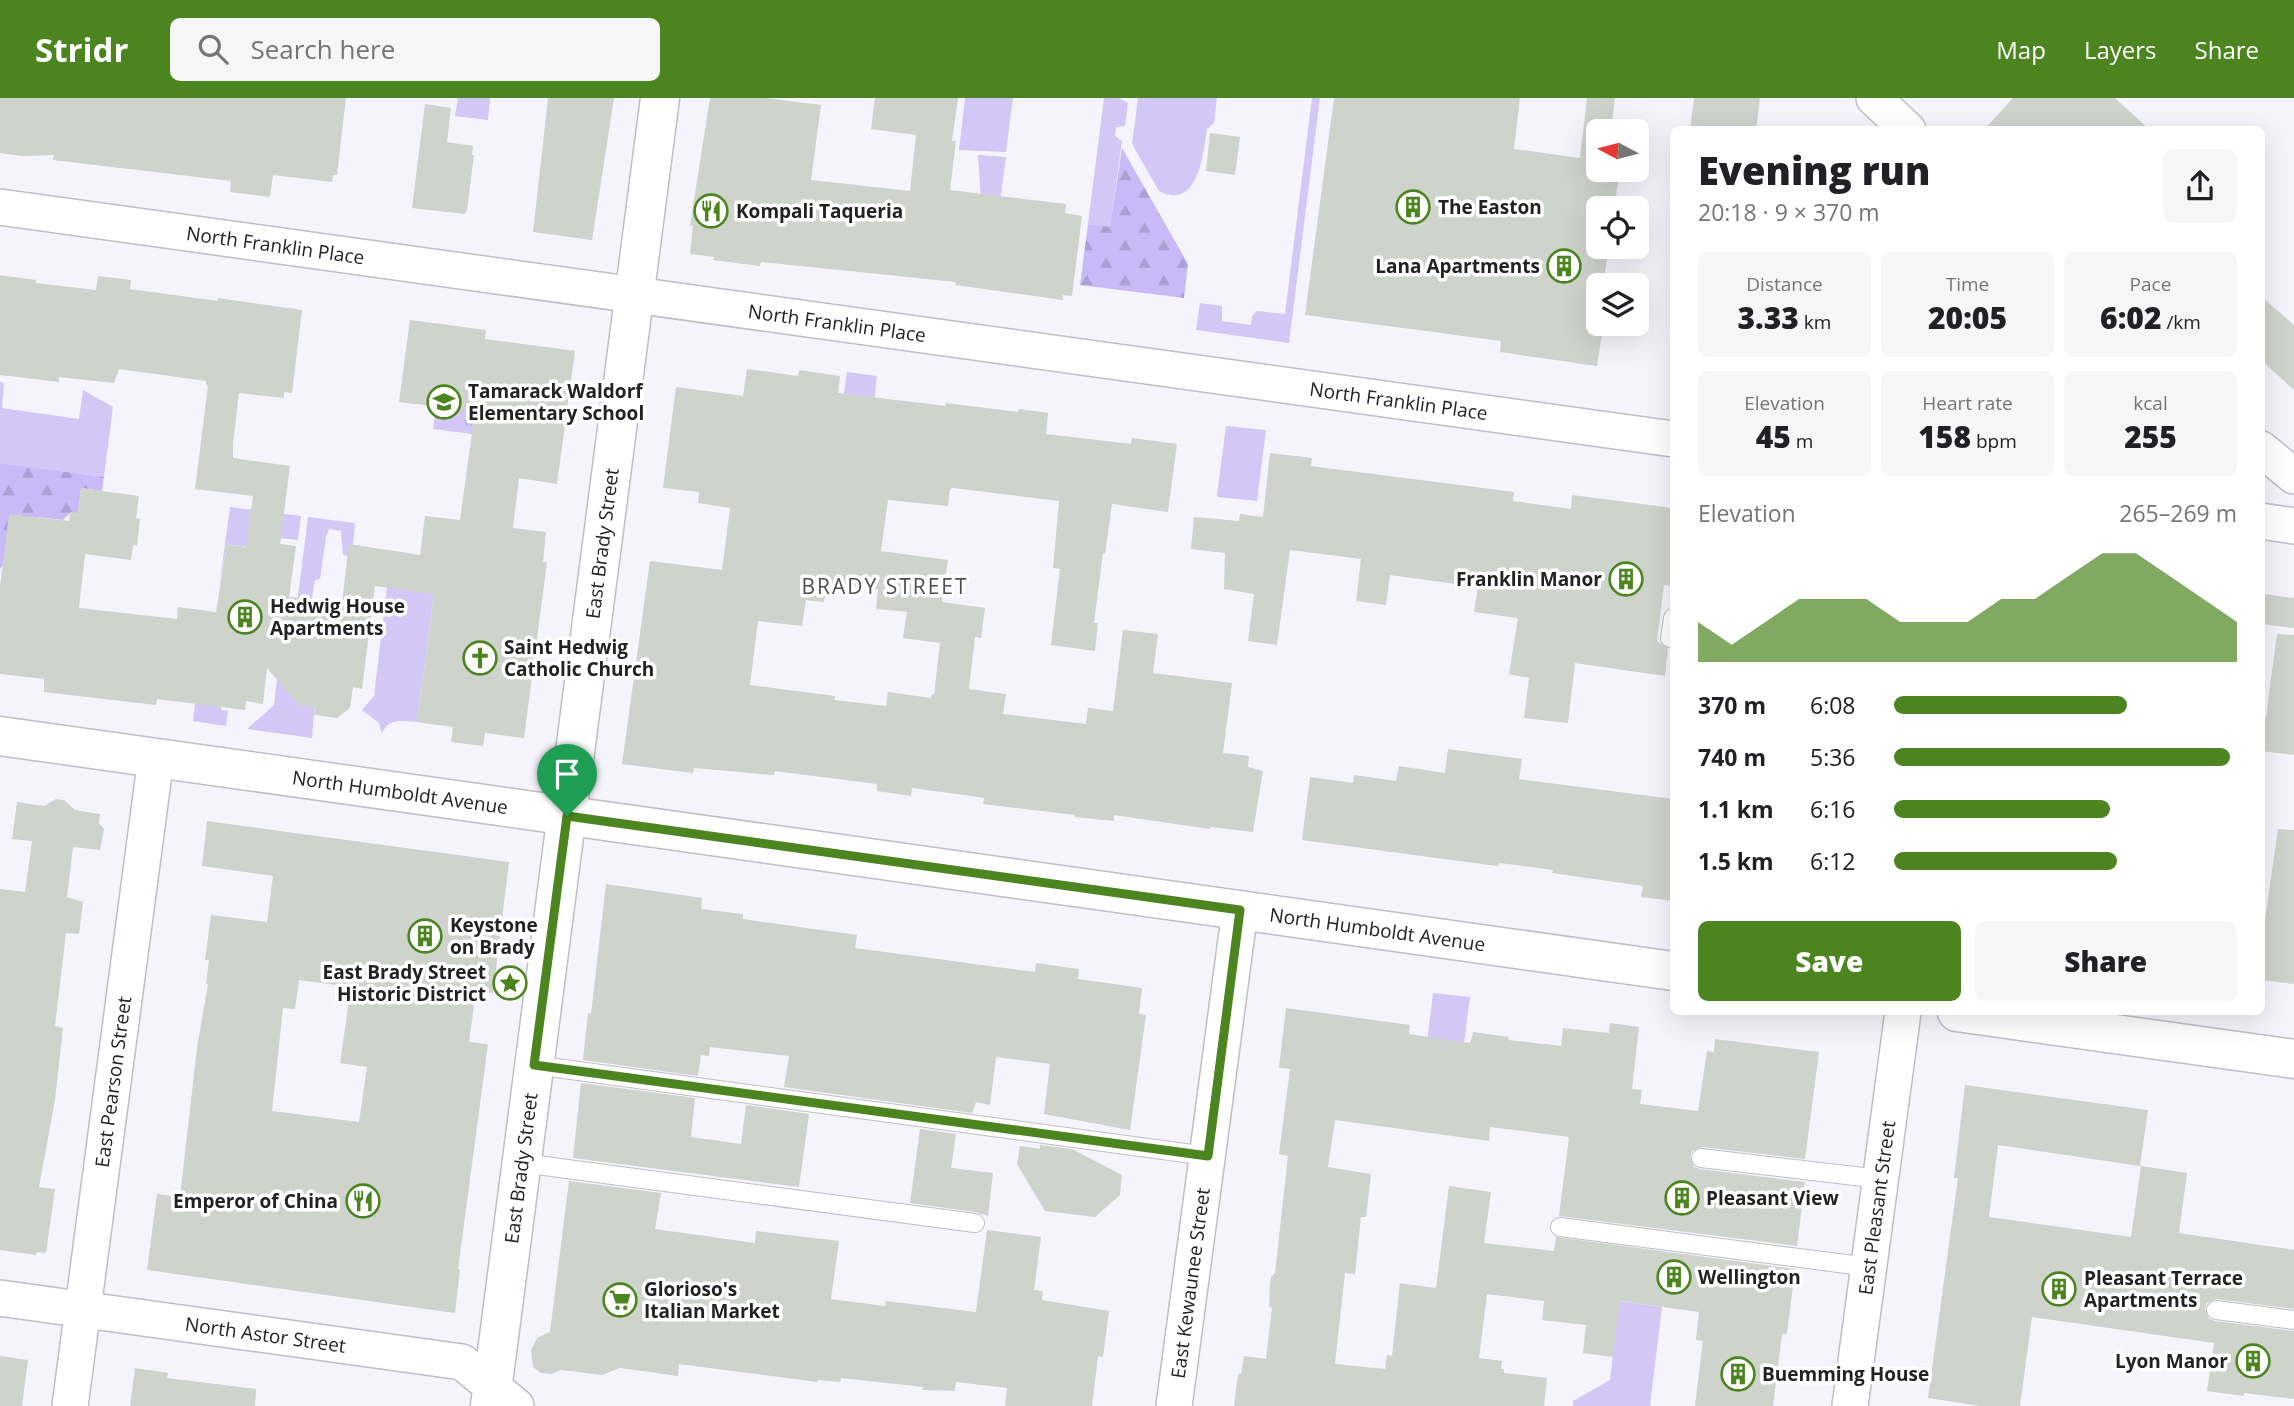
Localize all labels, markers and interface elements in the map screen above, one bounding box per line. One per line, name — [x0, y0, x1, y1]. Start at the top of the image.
search box — [170, 18, 660, 81]
text: Stridr — [35, 27, 128, 72]
icon: search — [194, 30, 232, 68]
text: Search here — [250, 31, 395, 67]
text: Map — [1996, 33, 2046, 66]
text: Layers — [2084, 33, 2157, 66]
text: Share — [2195, 33, 2259, 66]
north arrow — [1586, 119, 1648, 182]
map controls — [1586, 119, 1649, 336]
text: Evening run — [1698, 144, 1930, 196]
button: share — [2163, 149, 2237, 223]
building icon: The Easton — [1394, 188, 1432, 226]
restaurant icon: Kompali Taqueria — [692, 192, 730, 230]
place label: The Easton — [1438, 194, 1542, 220]
button: locate — [1586, 196, 1649, 259]
text: 20:18 · 9 × 370 m — [1698, 196, 1880, 228]
place label: Kompali Taqueria — [736, 198, 903, 224]
street label: North Franklin Place — [185, 220, 366, 270]
building icon: Lana Apartments — [1545, 247, 1583, 285]
place label: Lana Apartments — [1375, 253, 1540, 279]
text: Distance — [1746, 271, 1823, 297]
text: Time — [1946, 271, 1989, 297]
text: Pace — [2130, 271, 2171, 297]
button: layers — [1586, 273, 1649, 336]
text: 3.33 — [1738, 297, 1799, 338]
text: 20:05 — [1928, 297, 2007, 338]
text: 6:02 — [2100, 297, 2161, 338]
street label: North Franklin Place — [746, 298, 928, 348]
text: km — [1799, 309, 1831, 335]
text: /km — [2161, 309, 2201, 335]
street label: North Franklin Place — [1308, 376, 1489, 426]
place label: Tamarack Waldorf Elementary School — [468, 378, 644, 426]
school or university icon: Tamarack Waldorf Elementary School — [425, 383, 463, 421]
text: Elevation — [1744, 390, 1825, 416]
text: Heart rate — [1922, 390, 2013, 416]
text: kcal — [2133, 390, 2168, 416]
text: 45 — [1756, 416, 1791, 457]
text: 158 — [1918, 416, 1971, 457]
text: 255 — [2124, 416, 2177, 457]
text: m — [1791, 428, 1813, 454]
text: bpm — [1971, 428, 2017, 454]
street label: East Brady Street — [579, 466, 625, 620]
text: Elevation — [1698, 497, 1796, 529]
text: 265–269 m — [2119, 497, 2237, 529]
building icon: Franklin Manor — [1607, 560, 1645, 598]
place label: Franklin Manor — [1456, 566, 1602, 592]
district label: BRADY STREET — [801, 572, 969, 600]
place label: Hedwig House Apartments — [270, 593, 405, 641]
building icon: Hedwig House Apartments — [226, 598, 264, 636]
place label: Saint Hedwig Catholic Church — [504, 634, 654, 682]
church icon: Saint Hedwig Catholic Church — [461, 639, 499, 677]
text: 370 m — [1698, 689, 1766, 721]
text: 6:08 — [1810, 689, 1856, 721]
text: 740 m — [1698, 741, 1766, 773]
text: 5:36 — [1810, 741, 1856, 773]
pin — [537, 744, 597, 816]
icon: arrive — [548, 755, 586, 793]
street label: North Humboldt Avenue — [291, 764, 510, 820]
text: 1.1 km — [1698, 793, 1774, 825]
text: 6:16 — [1810, 793, 1856, 825]
text: 1.5 km — [1698, 845, 1774, 877]
text: 6:12 — [1810, 845, 1856, 877]
street label: North Humboldt Avenue — [1268, 901, 1487, 957]
place label: Keystone on Brady — [450, 912, 538, 960]
building icon: Keystone on Brady — [406, 917, 444, 955]
button: Save — [1698, 921, 1961, 1001]
button: Share — [1975, 921, 2237, 1001]
place label: East Brady Street Historic District — [323, 959, 486, 1007]
place icon: East Brady Street Historic District — [491, 964, 529, 1002]
street label: East Pearson Street — [89, 994, 137, 1169]
street label: East Brady Street — [498, 1091, 544, 1245]
street label: East Pleasant Street — [1852, 1119, 1901, 1296]
building icon: Pleasant View — [1663, 1179, 1701, 1217]
restaurant icon: Emperor of China — [344, 1182, 382, 1220]
place label: Pleasant View — [1706, 1185, 1839, 1211]
street label: East Kewaunee Street — [1165, 1186, 1216, 1380]
place label: Emperor of China — [173, 1188, 338, 1214]
building icon: Wellington — [1655, 1258, 1693, 1296]
place label: Wellington — [1698, 1264, 1801, 1290]
place label: Pleasant Terrace Apartments — [2084, 1265, 2243, 1313]
building icon: Pleasant Terrace Apartments — [2040, 1270, 2078, 1308]
place label: Glorioso's Italian Market — [644, 1276, 780, 1324]
supermarket icon: Glorioso's Italian Market — [601, 1281, 639, 1319]
street label: North Astor Street — [183, 1311, 348, 1359]
building icon: Lyon Manor — [2234, 1342, 2272, 1380]
place label: Lyon Manor — [2115, 1348, 2228, 1374]
building icon: Buemming House — [1719, 1355, 1757, 1393]
place label: Buemming House — [1762, 1361, 1929, 1387]

